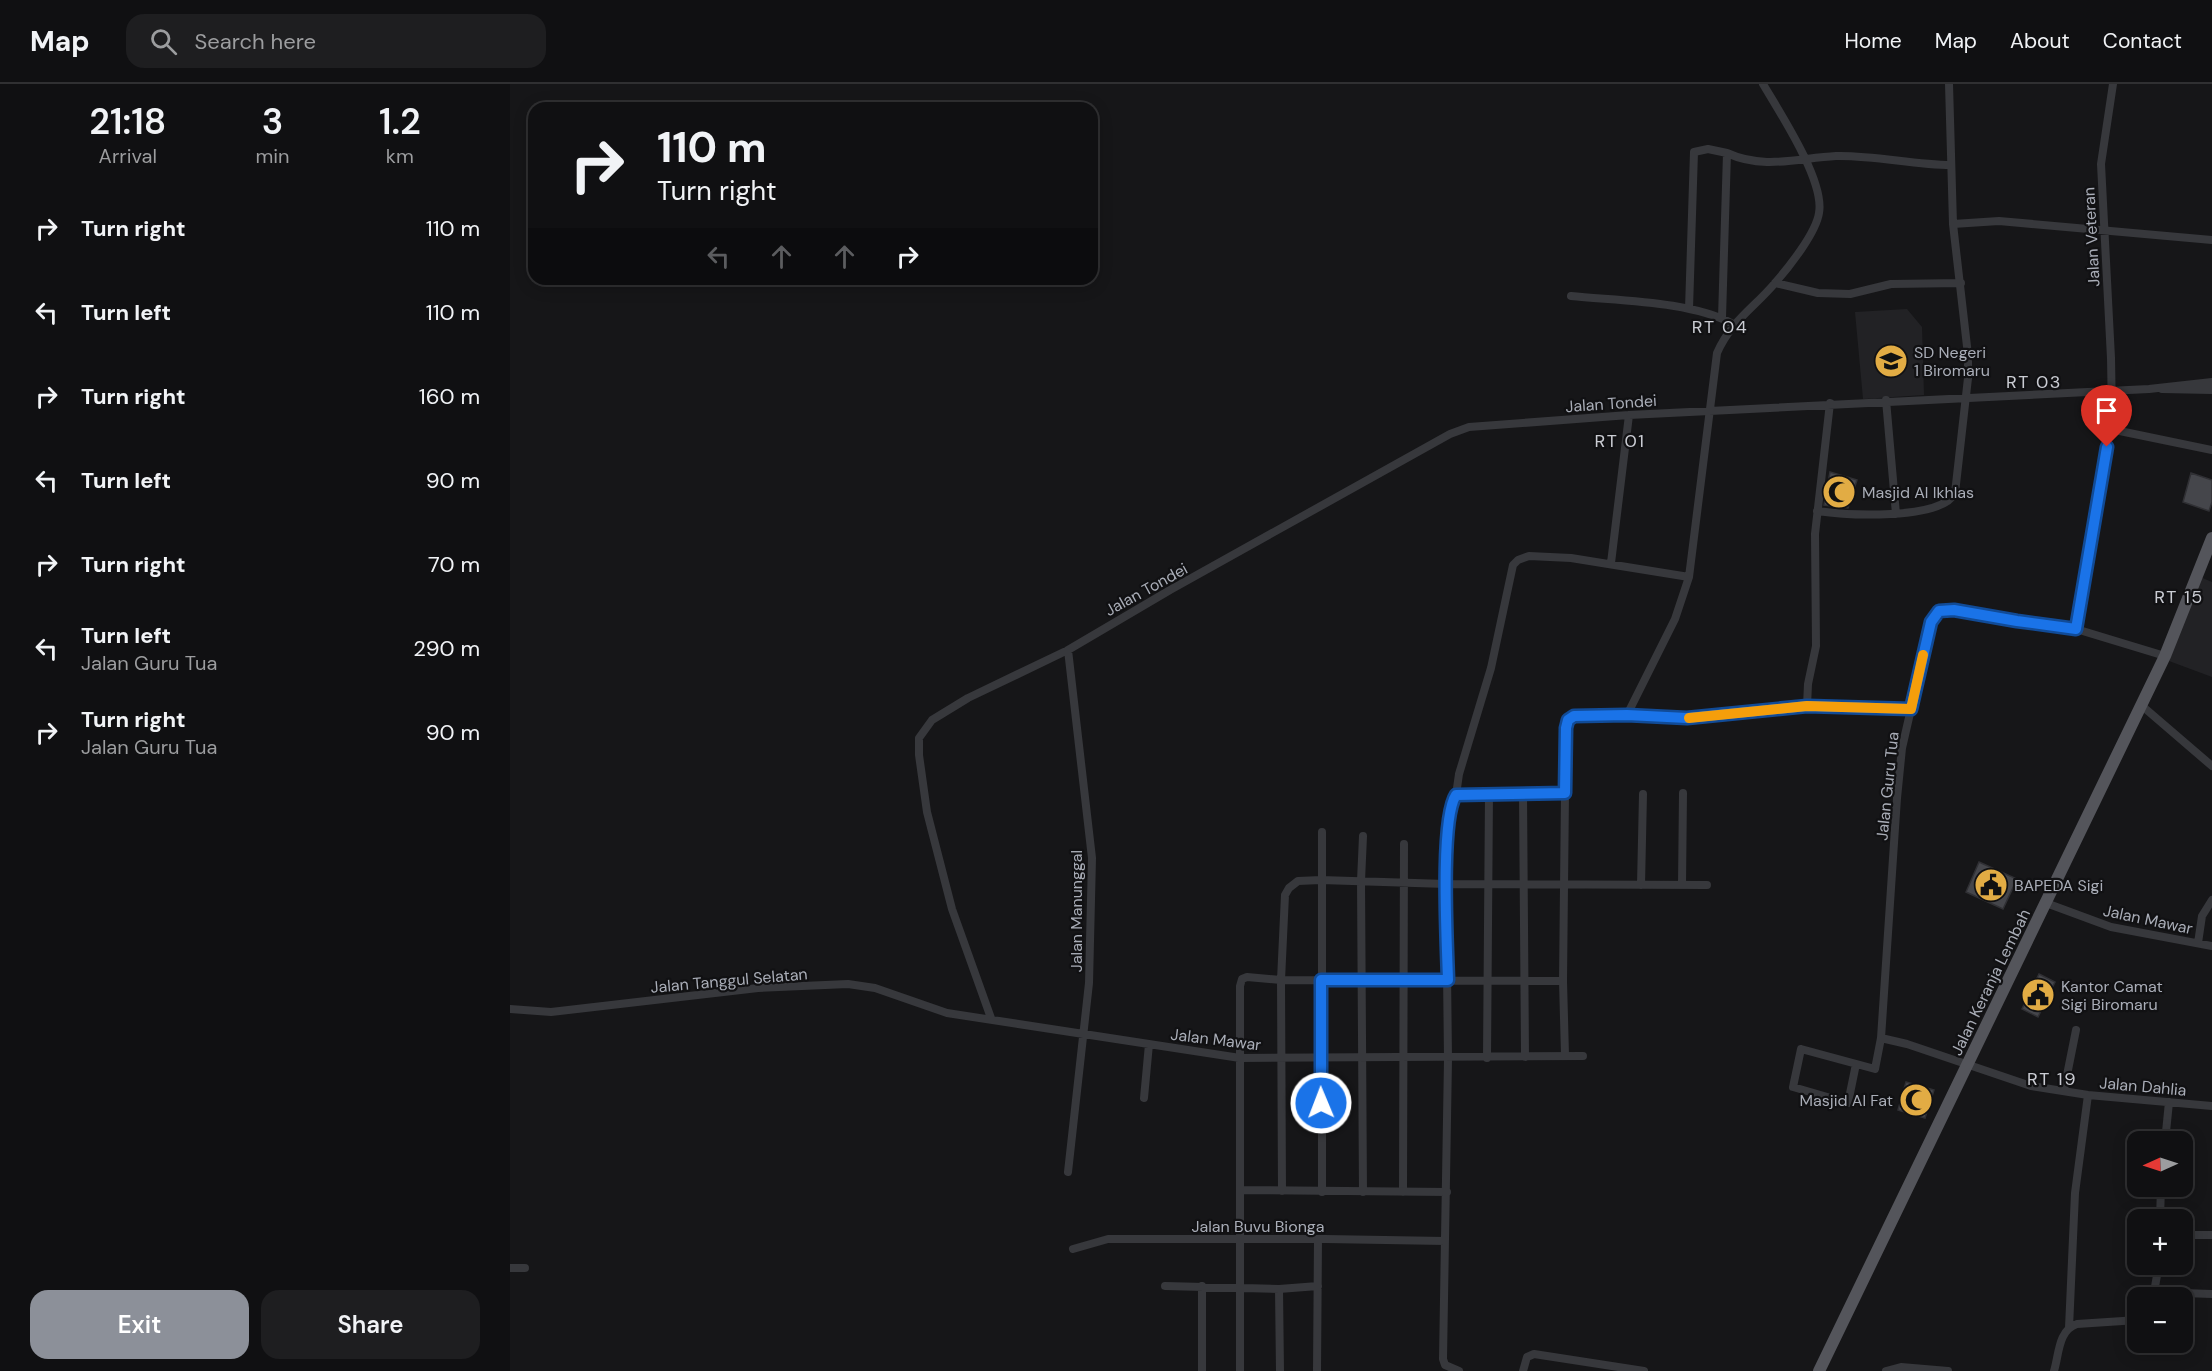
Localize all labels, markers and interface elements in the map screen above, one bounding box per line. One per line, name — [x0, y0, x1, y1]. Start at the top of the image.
search box — [126, 14, 546, 68]
text: Map — [30, 23, 90, 60]
icon: search — [147, 25, 180, 58]
text: Search here — [195, 27, 316, 56]
text: Home — [1844, 27, 1902, 55]
text: Map — [1935, 27, 1977, 55]
text: About — [2010, 27, 2070, 55]
text: Contact — [2103, 27, 2182, 55]
text: 21:18 — [89, 98, 166, 145]
text: 3 — [262, 98, 283, 145]
text: 1.2 — [379, 98, 421, 145]
text: 110 m — [657, 120, 767, 175]
icon: right — [558, 126, 636, 204]
text: Arrival — [99, 143, 157, 169]
text: min — [256, 143, 290, 169]
text: km — [386, 143, 414, 169]
text: Turn right — [657, 173, 777, 208]
street label: Jalan Veteran — [2078, 187, 2105, 287]
icon: right — [30, 212, 63, 245]
text: Turn right — [81, 214, 186, 243]
text: 110 m — [426, 214, 480, 243]
icon: left — [702, 240, 735, 273]
icon: ahead — [765, 240, 798, 273]
icon: ahead — [828, 240, 861, 273]
icon: right — [891, 240, 924, 273]
icon: left — [30, 296, 63, 329]
text: Turn left — [81, 298, 171, 327]
text: 110 m — [426, 298, 480, 327]
district label: RT 04 — [1692, 315, 1748, 339]
place label: SD Negeri 1 Biromaru — [1914, 342, 1990, 381]
school or university icon: SD Negeri 1 Biromaru — [1873, 343, 1909, 379]
district label: RT 03 — [2006, 370, 2062, 394]
icon: right — [30, 380, 63, 413]
text: Turn right — [81, 382, 186, 411]
text: 160 m — [419, 382, 480, 411]
pin — [2081, 385, 2132, 447]
street label: Jalan Tondei — [1565, 390, 1657, 417]
icon: arrive — [2090, 394, 2123, 427]
district label: RT 01 — [1594, 429, 1646, 453]
icon: left — [30, 464, 63, 497]
text: Turn left — [81, 466, 171, 495]
text: 90 m — [426, 466, 480, 495]
mosque icon: Masjid Al Ikhlas — [1821, 474, 1857, 510]
place label: Masjid Al Ikhlas — [1862, 482, 1974, 503]
icon: right — [30, 548, 63, 581]
text: Turn right — [81, 550, 186, 579]
text: 70 m — [428, 550, 480, 579]
street label: Jalan Tondei — [1101, 558, 1191, 621]
district label: RT 15 — [2154, 585, 2204, 609]
text: Turn left — [81, 621, 171, 650]
icon: left — [30, 632, 63, 665]
text: 290 m — [413, 634, 480, 663]
text: Jalan Guru Tua — [81, 650, 217, 676]
text: Turn right — [81, 705, 186, 734]
icon: right — [30, 716, 63, 749]
text: 90 m — [426, 718, 480, 747]
street label: Jalan Guru Tua — [1871, 731, 1904, 841]
text: Jalan Guru Tua — [81, 734, 217, 760]
street label: Jalan Manunggal — [1066, 850, 1087, 972]
public building icon: BAPEDA Sigi — [1973, 867, 2009, 903]
place label: BAPEDA Sigi — [2014, 875, 2103, 896]
street label: Jalan Mawar — [2101, 900, 2195, 939]
street label: Jalan Keranja Lembah — [1946, 906, 2035, 1059]
street label: Jalan Tanggul Selatan — [650, 963, 808, 998]
place label: Kantor Camat Sigi Biromaru — [2061, 976, 2163, 1015]
public building icon: Kantor Camat Sigi Biromaru — [2020, 977, 2056, 1013]
street label: Jalan Mawar — [1170, 1024, 1262, 1055]
district label: RT 19 — [2027, 1067, 2077, 1091]
position arrow — [1289, 1071, 1353, 1135]
street label: Jalan Dahlia — [2098, 1072, 2187, 1101]
mosque icon: Masjid Al Fat — [1898, 1082, 1934, 1118]
place label: Masjid Al Fat — [1800, 1090, 1893, 1111]
north arrow — [2127, 1131, 2193, 1197]
map controls — [2127, 1131, 2193, 1353]
button: + — [2127, 1209, 2193, 1275]
street label: Jalan Buvu Bionga — [1192, 1216, 1324, 1237]
button: − — [2127, 1287, 2193, 1353]
button: Exit — [30, 1290, 249, 1359]
button: Share — [261, 1290, 480, 1359]

